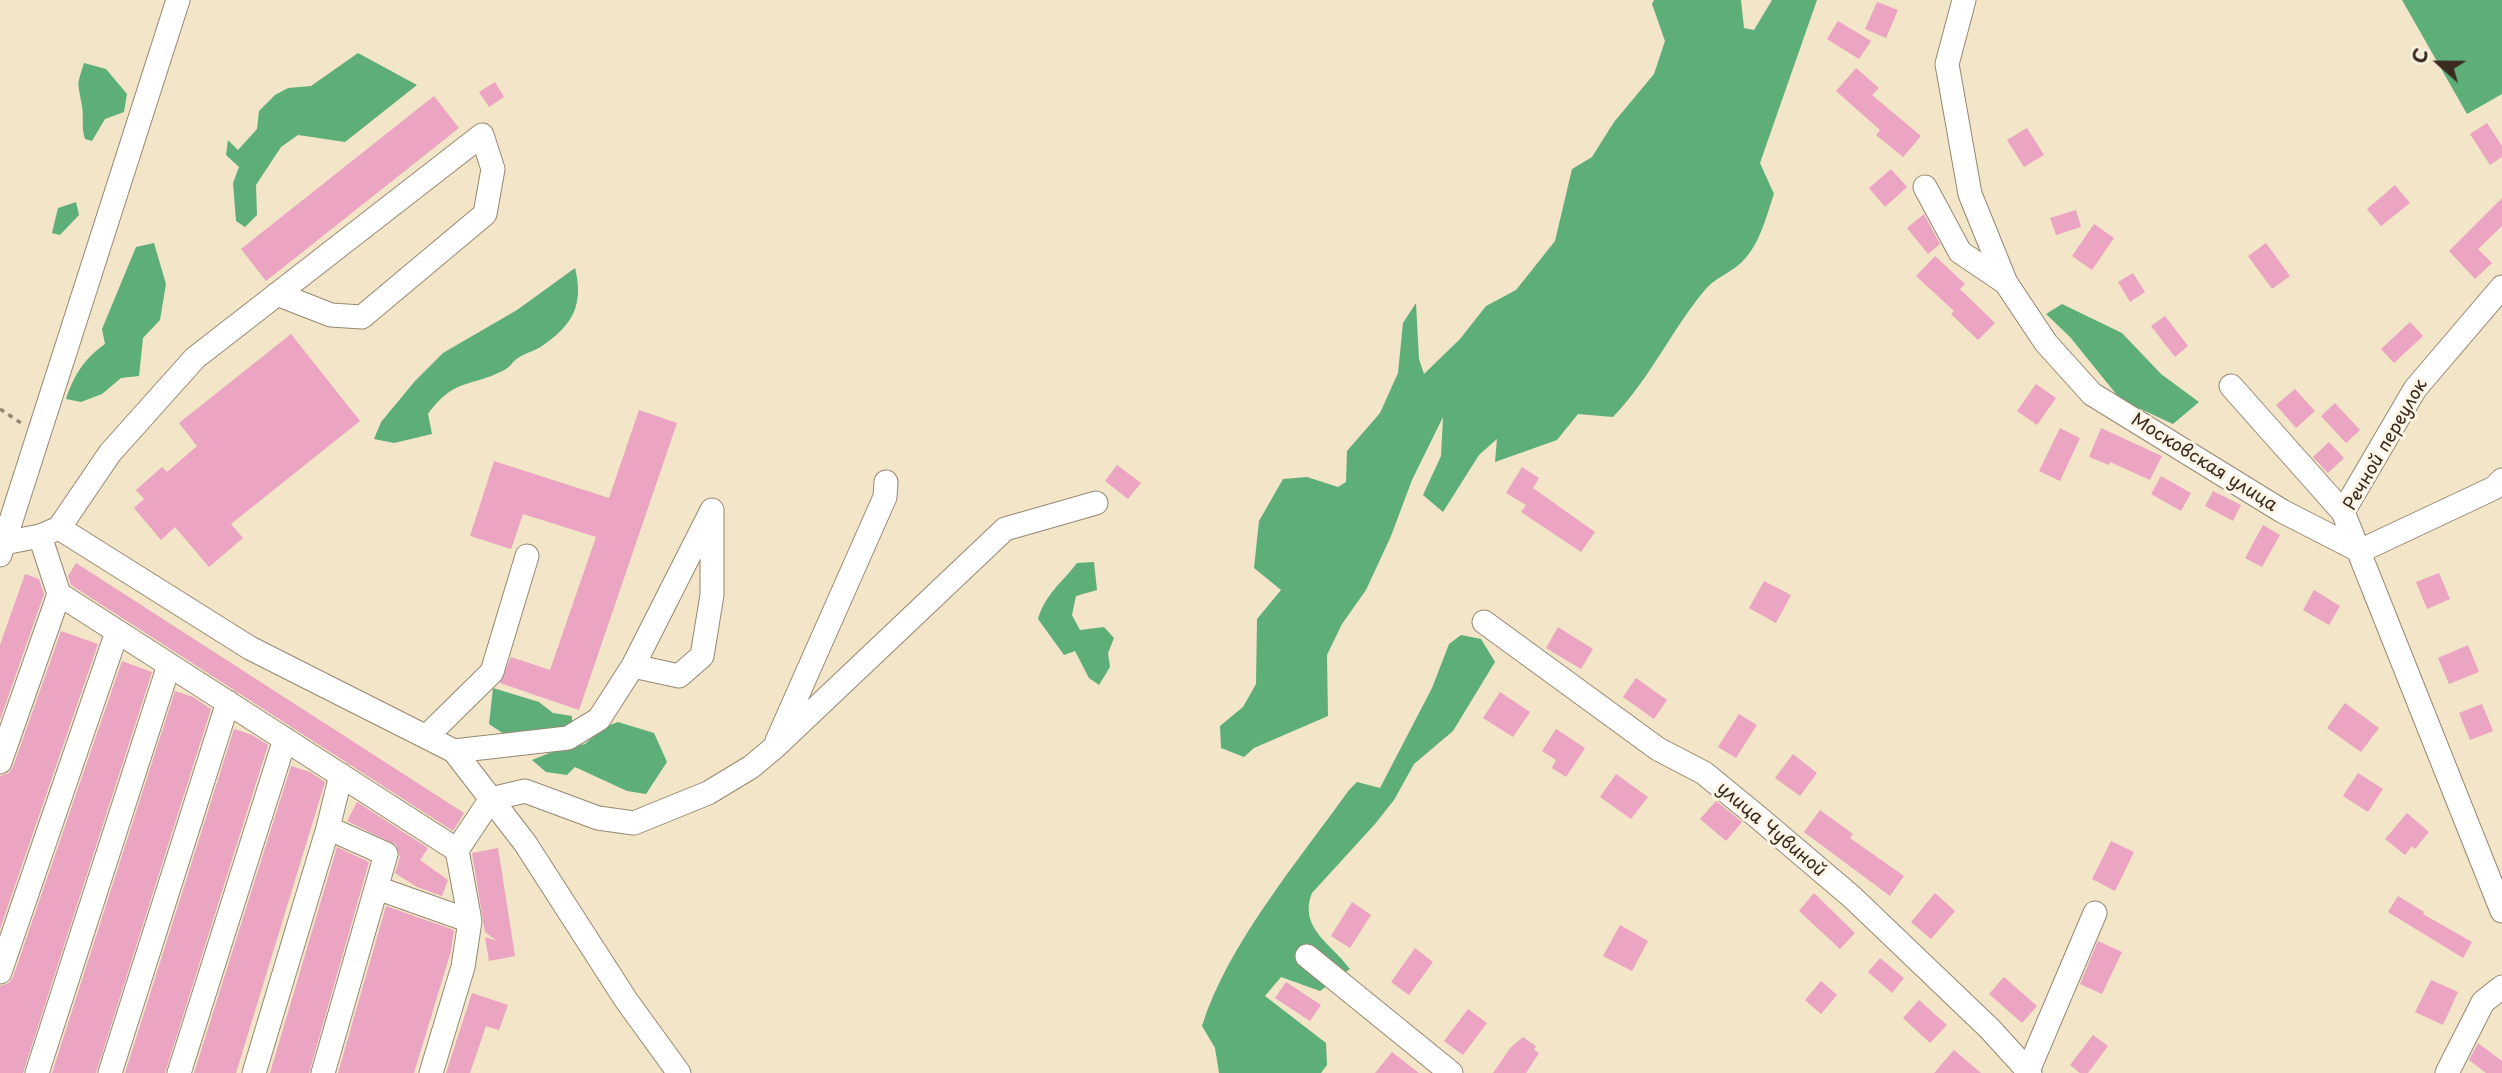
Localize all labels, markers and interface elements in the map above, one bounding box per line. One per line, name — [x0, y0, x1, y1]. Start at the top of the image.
north arrow — [2404, 28, 2474, 98]
text: С — [2404, 44, 2435, 67]
street label: Речной переулок — [2340, 376, 2432, 514]
street label: Московская улица — [2127, 409, 2281, 517]
street label: улица Чувиной — [1712, 778, 1830, 882]

